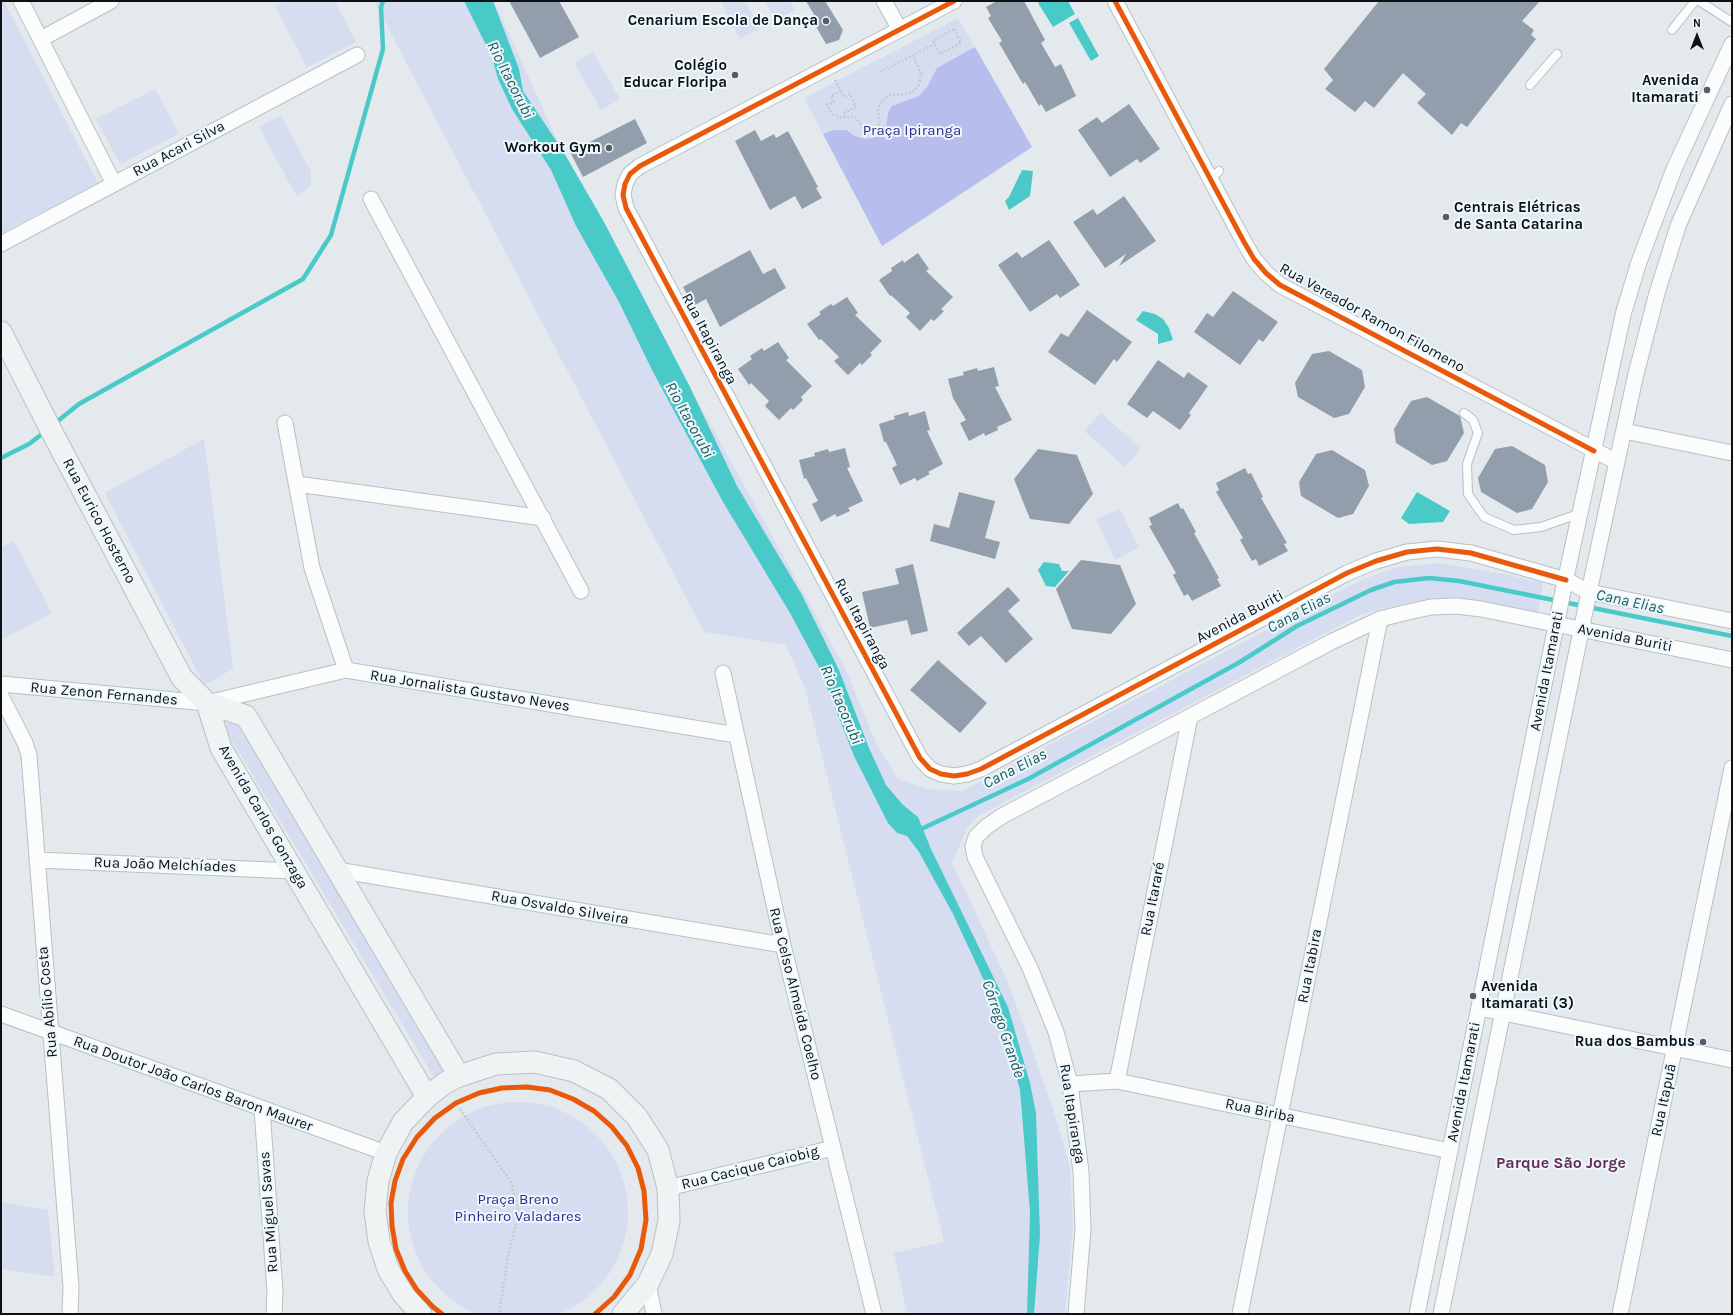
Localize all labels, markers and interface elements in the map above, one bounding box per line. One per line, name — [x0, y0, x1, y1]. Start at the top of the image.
place label: Cenarium Escola de Dança — [628, 12, 818, 30]
marker: Cenarium Escola de Dança — [821, 16, 831, 26]
north arrow — [1677, 16, 1717, 56]
text: N — [1693, 17, 1701, 30]
water label: Rio Itacorubi — [482, 38, 538, 122]
place label: Colégio Educar Floripa — [623, 57, 727, 92]
marker: Colégio Educar Floripa — [730, 70, 740, 80]
place label: Avenida Itamarati — [1631, 72, 1699, 107]
marker: Avenida Itamarati — [1702, 85, 1712, 95]
street label: Rua Acari Silva — [130, 117, 228, 181]
park label: Praça Ipiranga — [863, 122, 961, 140]
place label: Workout Gym — [505, 139, 601, 157]
marker: Workout Gym — [604, 143, 614, 153]
place label: Centrais Elétricas de Santa Catarina — [1454, 199, 1583, 234]
marker: Centrais Elétricas de Santa Catarina — [1441, 212, 1451, 222]
street label: Rua Vereador Ramon Filomeno — [1276, 259, 1468, 377]
street label: Rua Itapiranga — [677, 290, 741, 388]
water label: Rio Itacorubi — [660, 379, 718, 461]
street label: Rua Eurico Hosterno — [58, 455, 140, 587]
street label: Rua Itapiranga — [830, 575, 894, 673]
water label: Cana Elias — [1594, 585, 1666, 619]
street label: Avenida Buriti — [1193, 586, 1287, 648]
water label: Cana Elias — [1264, 588, 1334, 638]
street label: Avenida Itamarati — [1527, 609, 1567, 733]
street label: Avenida Buriti — [1576, 620, 1674, 656]
water label: Rio Itacorubi — [816, 663, 866, 747]
street label: Rua Jornalista Gustavo Neves — [369, 666, 571, 716]
street label: Rua Zenon Fernandes — [30, 679, 178, 709]
street label: Avenida Carlos Gonzaga — [214, 742, 312, 892]
water label: Cana Elias — [980, 745, 1050, 793]
street label: Rua João Melchíades — [93, 854, 237, 876]
street label: Rua Itararé — [1137, 860, 1169, 938]
street label: Rua Osvaldo Silveira — [490, 887, 630, 929]
street label: Rua Celso Almeida Coelho — [765, 906, 825, 1082]
street label: Rua Itabira — [1294, 927, 1326, 1005]
street label: Rua Abílio Costa — [34, 946, 62, 1058]
water label: Córrego Grande — [977, 978, 1029, 1080]
place label: Avenida Itamarati (3) — [1481, 978, 1574, 1013]
marker: Avenida Itamarati (3) — [1468, 991, 1478, 1001]
street label: Avenida Itamarati — [1444, 1020, 1484, 1144]
street label: Rua Doutor João Carlos Baron Maurer — [71, 1032, 315, 1136]
place label: Rua dos Bambus — [1575, 1033, 1695, 1051]
marker: Rua dos Bambus — [1698, 1037, 1708, 1047]
street label: Rua Itapuã — [1647, 1062, 1681, 1138]
street label: Rua Itapiranga — [1055, 1063, 1089, 1165]
street label: Rua Biriba — [1223, 1095, 1297, 1127]
street label: Rua Cacique Caiobig — [680, 1142, 820, 1194]
street label: Rua Miguel Savas — [256, 1151, 282, 1273]
district label: Parque São Jorge — [1496, 1153, 1626, 1173]
park label: Praça Breno Pinheiro Valadares — [454, 1191, 582, 1226]

